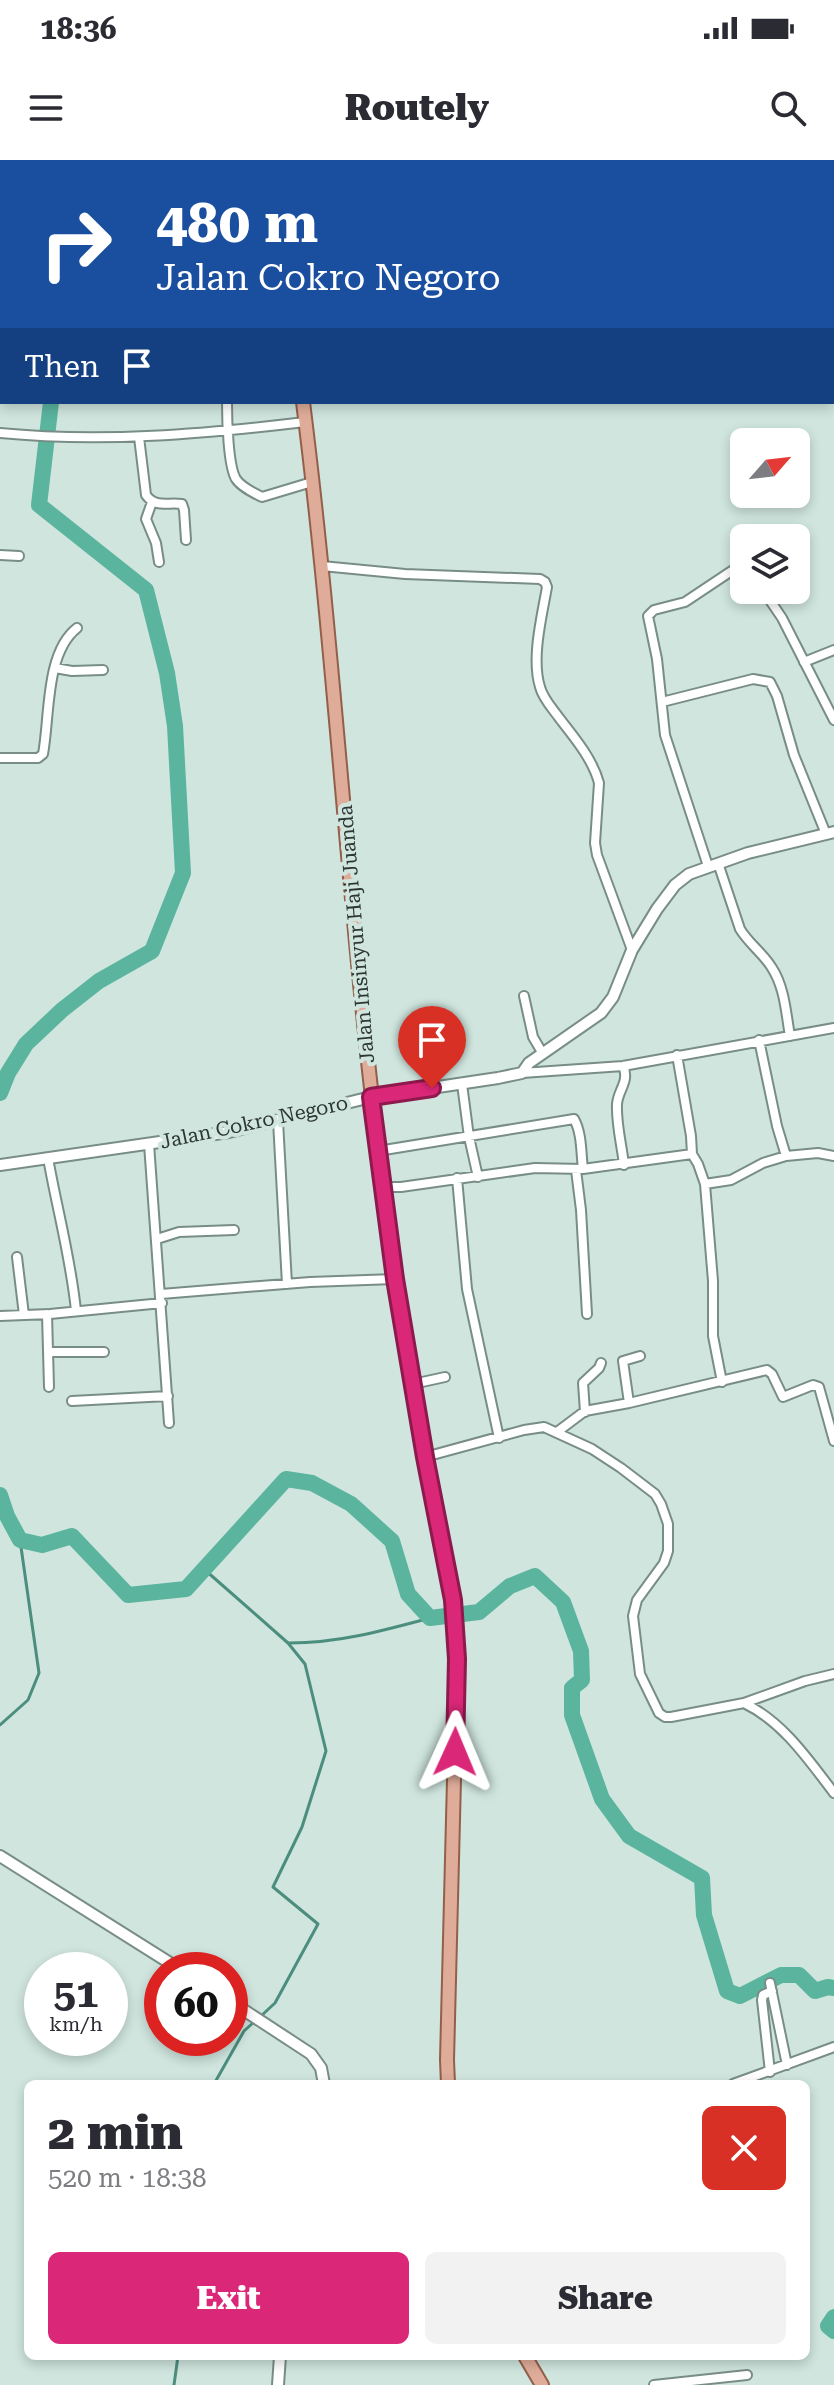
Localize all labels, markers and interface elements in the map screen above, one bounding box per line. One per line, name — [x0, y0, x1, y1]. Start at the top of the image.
text: 18:36 — [40, 11, 117, 46]
icon: menu — [24, 86, 68, 130]
icon: search — [766, 86, 810, 130]
text: Routely — [345, 87, 489, 129]
text: 480 m — [156, 190, 318, 256]
icon: right — [24, 192, 128, 296]
text: Jalan Cokro Negoro — [156, 257, 501, 299]
icon: arrive — [115, 344, 159, 388]
text: Then — [24, 349, 99, 384]
north arrow — [730, 428, 810, 508]
map controls — [730, 428, 810, 604]
button: layers — [730, 524, 810, 604]
street label: Jalan Insinyur Haji Juanda — [333, 804, 379, 1064]
pin — [398, 1006, 466, 1088]
icon: arrive — [410, 1018, 454, 1062]
street label: Jalan Cokro Negoro — [158, 1090, 350, 1154]
position arrow — [413, 1710, 497, 1794]
speed limit sign: 60 — [144, 1952, 248, 2056]
text: 51 — [54, 1970, 98, 2017]
text: km/h — [49, 2012, 103, 2036]
text: 2 min — [48, 2105, 183, 2161]
button: close — [702, 2106, 786, 2190]
text: 520 m · 18:38 — [48, 2163, 207, 2193]
button: Exit — [48, 2252, 409, 2344]
button: Share — [425, 2252, 786, 2344]

